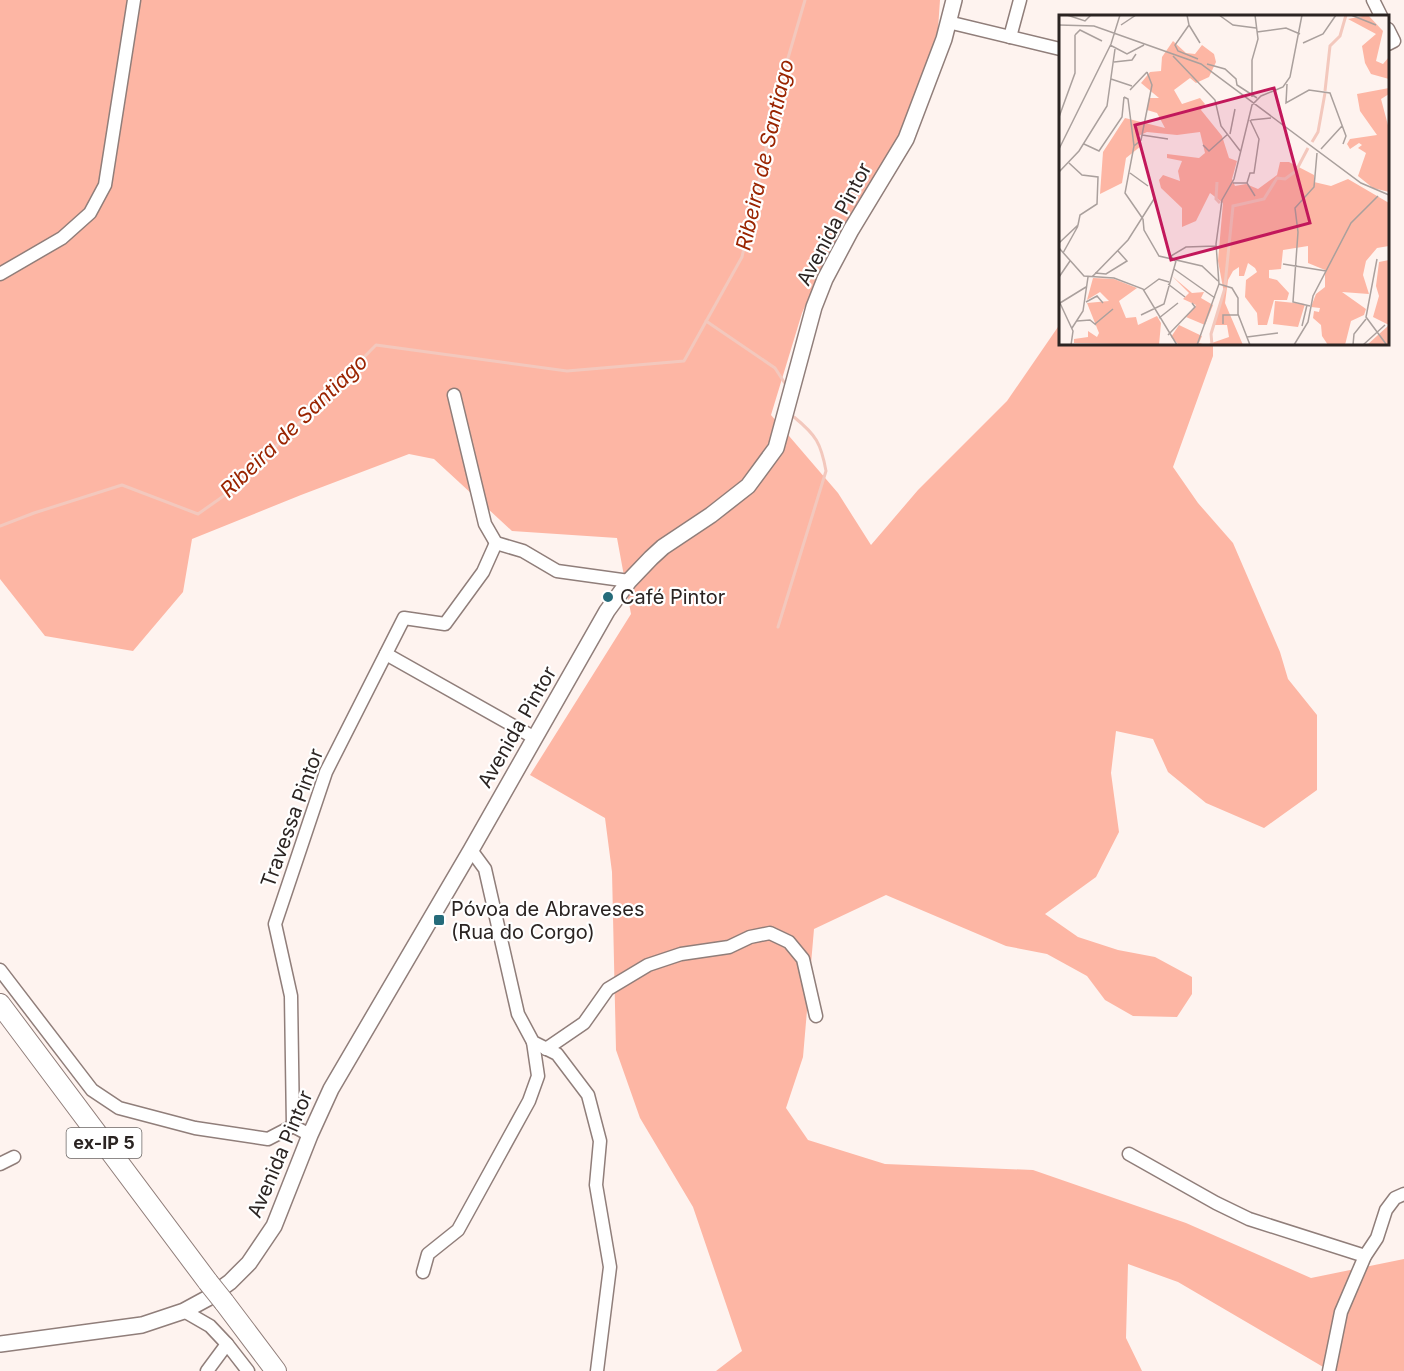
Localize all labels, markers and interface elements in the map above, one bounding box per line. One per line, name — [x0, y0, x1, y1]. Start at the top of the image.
inset map — [1059, 15, 1389, 345]
water label: Ribeira de Santiago — [730, 57, 799, 253]
street label: Avenida Pintor — [791, 158, 877, 290]
water label: Ribeira de Santiago — [215, 349, 372, 502]
place label: Café Pintor — [620, 585, 726, 609]
marker: Café Pintor — [601, 590, 615, 604]
street label: Avenida Pintor — [473, 662, 562, 792]
street label: Travessa Pintor — [256, 745, 328, 891]
place label: Póvoa de Abraveses (Rua do Corgo) — [451, 897, 645, 944]
marker: Póvoa de Abraveses (Rua do Corgo) — [432, 913, 446, 927]
street label: Avenida Pintor — [242, 1086, 318, 1221]
road number: ex-IP 5 — [66, 1128, 142, 1158]

